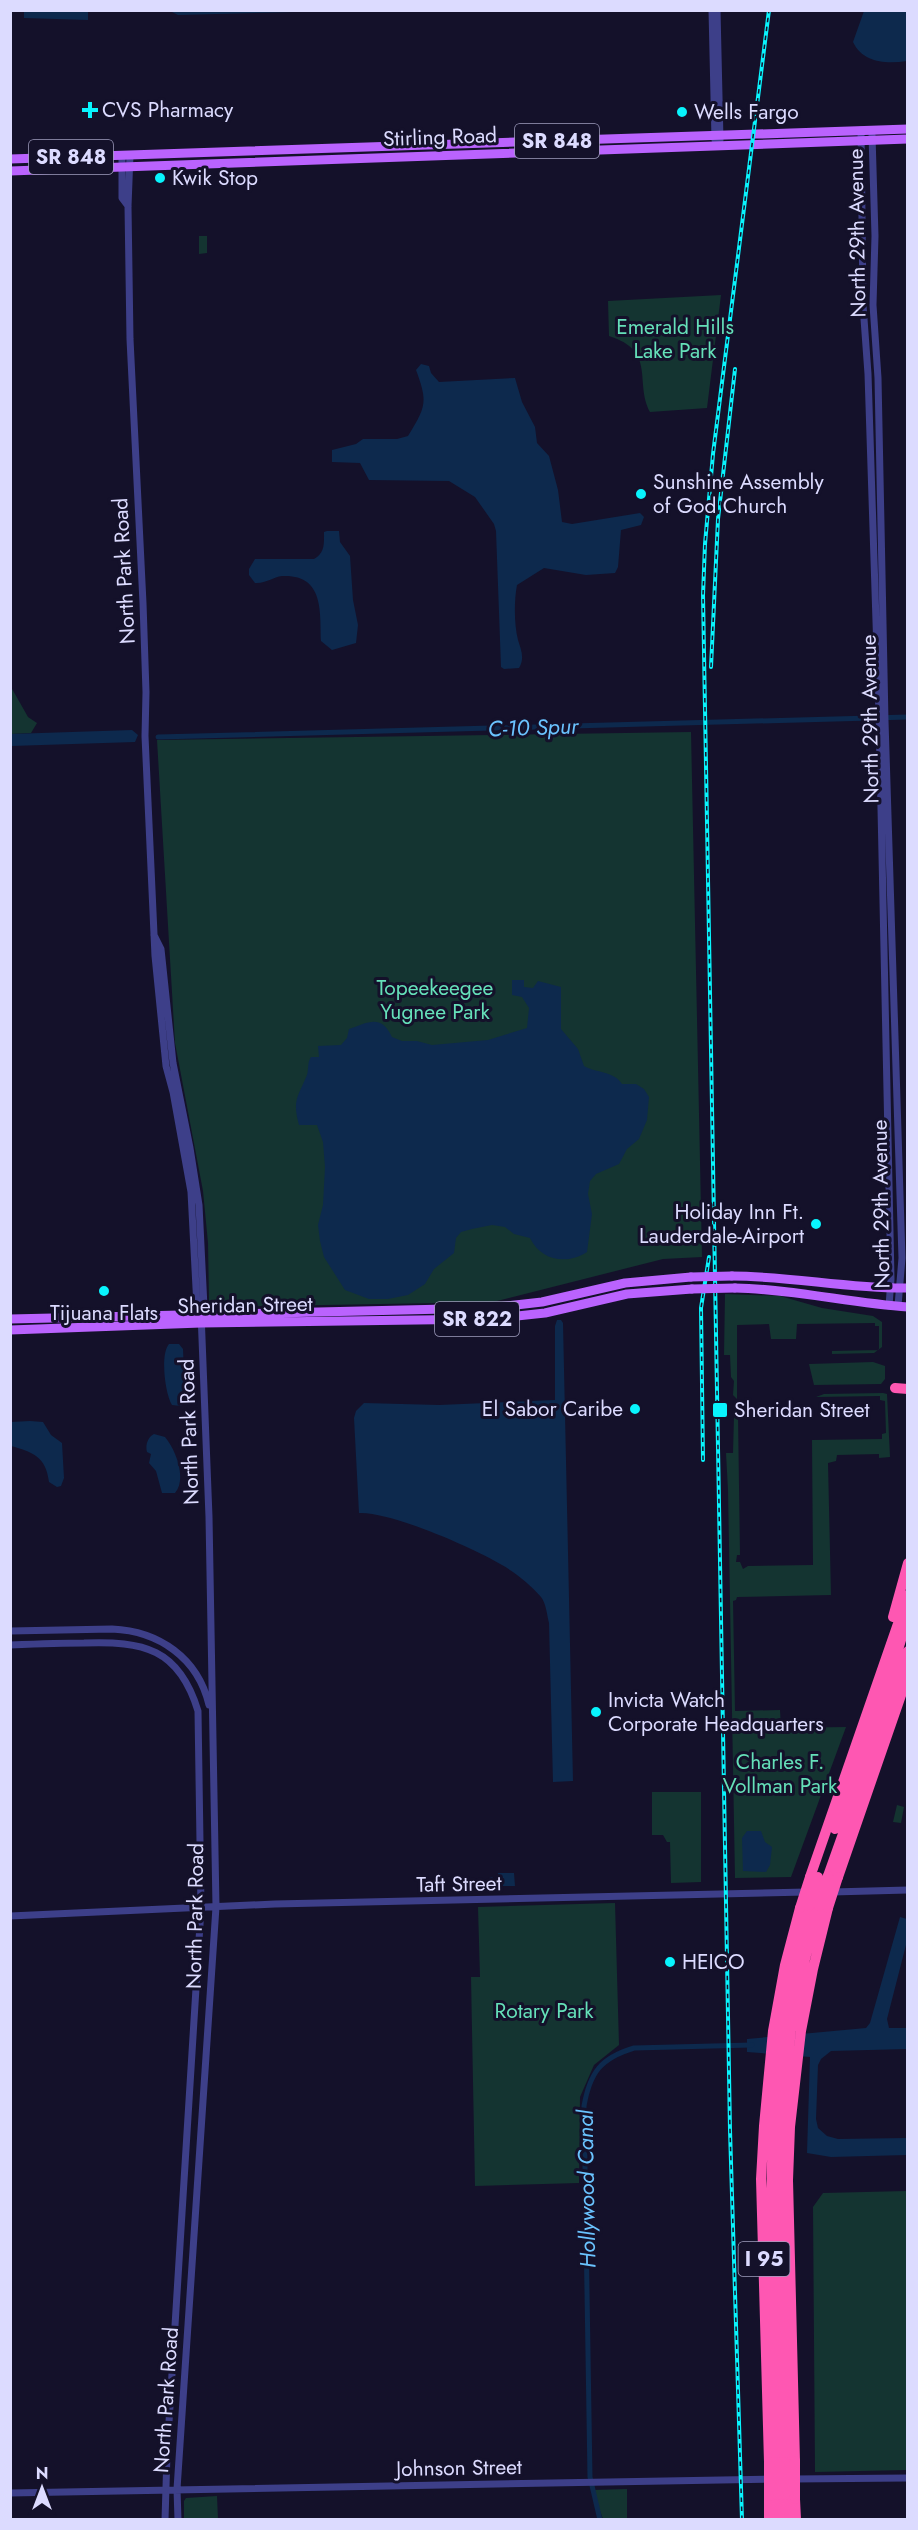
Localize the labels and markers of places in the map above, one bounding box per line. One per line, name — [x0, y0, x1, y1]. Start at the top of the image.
place label: CVS Pharmacy — [102, 95, 234, 125]
place label: Wells Fargo — [694, 97, 799, 127]
marker: CVS Pharmacy — [83, 103, 97, 117]
marker: Wells Fargo — [675, 105, 689, 119]
place label: Kwik Stop — [172, 163, 258, 193]
marker: Kwik Stop — [153, 171, 167, 185]
place label: Sunshine Assembly of God Church — [653, 467, 824, 521]
marker: Sunshine Assembly of God Church — [634, 487, 648, 501]
place label: Holiday Inn Ft. Lauderdale-Airport — [639, 1197, 804, 1251]
marker: Holiday Inn Ft. Lauderdale-Airport — [809, 1217, 823, 1231]
marker: Tijuana Flats — [97, 1284, 111, 1298]
place label: Tijuana Flats — [50, 1298, 158, 1328]
place label: El Sabor Caribe — [482, 1394, 623, 1424]
place label: Sheridan Street — [734, 1395, 870, 1425]
marker: Sheridan Street — [711, 1401, 729, 1419]
marker: El Sabor Caribe — [628, 1402, 642, 1416]
place label: Invicta Watch Corporate Headquarters — [608, 1685, 824, 1739]
marker: Invicta Watch Corporate Headquarters — [589, 1705, 603, 1719]
place label: HEICO — [682, 1947, 745, 1977]
marker: HEICO — [663, 1955, 677, 1969]

